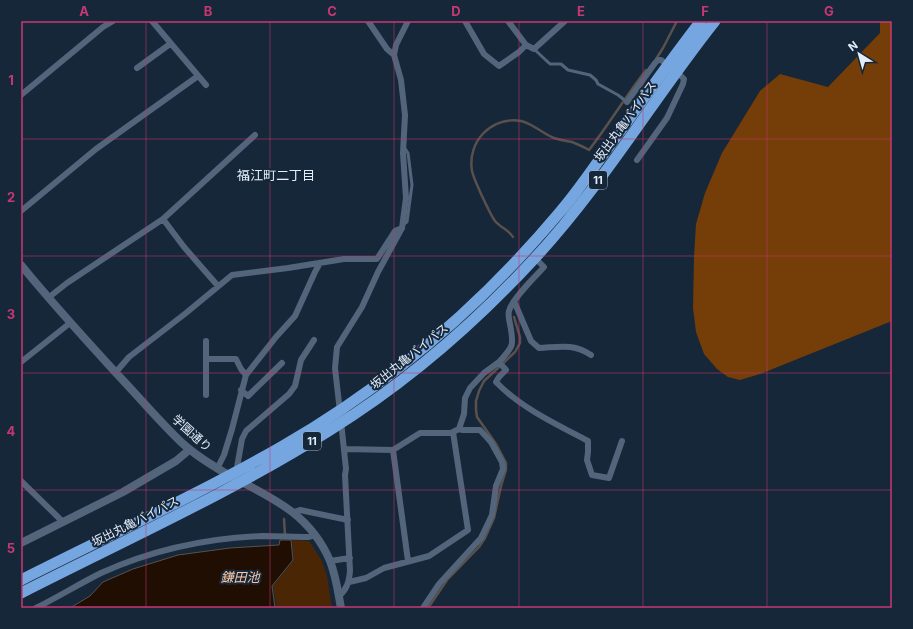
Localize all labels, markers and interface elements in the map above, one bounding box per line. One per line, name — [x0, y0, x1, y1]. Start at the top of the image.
text: A — [79, 3, 89, 19]
text: B — [204, 3, 213, 19]
text: C — [327, 3, 337, 19]
text: D — [451, 3, 461, 19]
text: E — [577, 3, 585, 19]
text: F — [701, 3, 709, 19]
text: G — [824, 3, 834, 19]
north arrow — [839, 34, 879, 74]
text: N — [845, 38, 861, 54]
text: 1 — [8, 72, 14, 88]
street label: 坂出丸亀バイパス — [591, 78, 659, 164]
district label: 福江町二丁目 — [237, 167, 315, 183]
road number: 11 — [589, 171, 607, 189]
text: 2 — [7, 189, 15, 205]
text: 3 — [7, 306, 15, 322]
street label: 坂出丸亀バイパス — [367, 320, 451, 392]
street label: 学園通り — [169, 411, 215, 455]
text: 4 — [7, 423, 16, 439]
road number: 11 — [303, 432, 321, 450]
street label: 坂出丸亀バイパス — [89, 493, 181, 549]
text: 5 — [7, 540, 15, 556]
water label: 鎌田池 — [220, 569, 261, 585]

